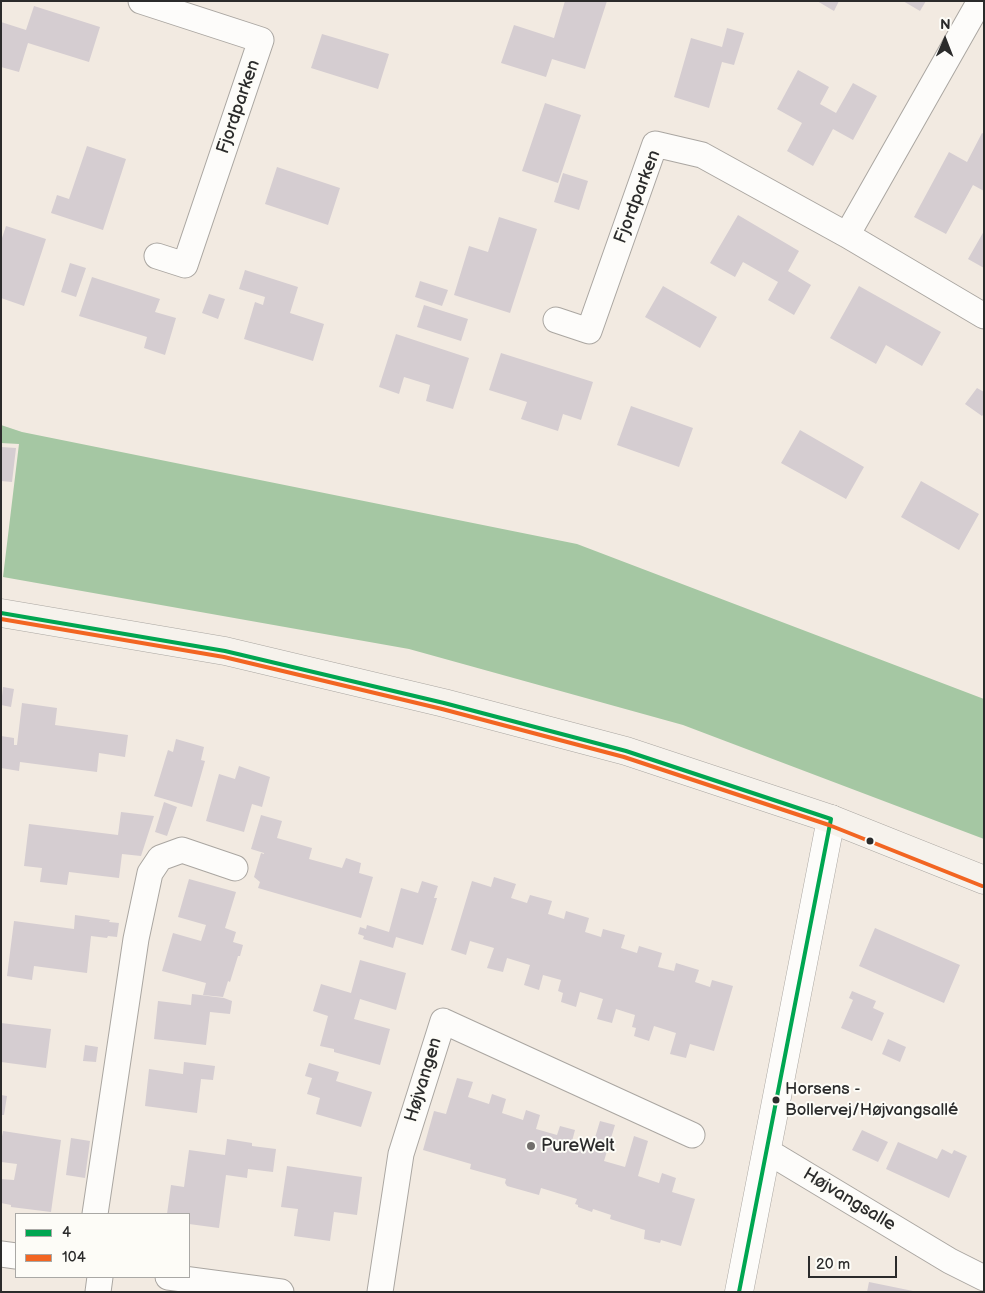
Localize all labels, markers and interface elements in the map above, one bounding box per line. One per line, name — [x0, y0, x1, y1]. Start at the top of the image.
north arrow — [920, 15, 970, 65]
text: N — [940, 16, 951, 33]
street label: Fjordparken — [213, 57, 265, 157]
street label: Fjordparken — [610, 147, 666, 247]
unlabelled marker — [865, 836, 875, 846]
street label: Højvangen — [401, 1035, 447, 1125]
place label: Horsens - Bollervej/Højvangsallé — [785, 1080, 958, 1120]
marker: Horsens - Bollervej/Højvangsallé — [771, 1095, 781, 1105]
place label: PureWelt — [541, 1135, 615, 1157]
marker: PureWelt — [525, 1140, 537, 1152]
street label: Højvangsalle — [799, 1164, 899, 1236]
legend — [15, 1213, 190, 1278]
text: 4 — [62, 1223, 71, 1242]
scale bar — [810, 1246, 899, 1278]
text: 104 — [62, 1248, 86, 1267]
text: 20 m — [816, 1255, 850, 1274]

